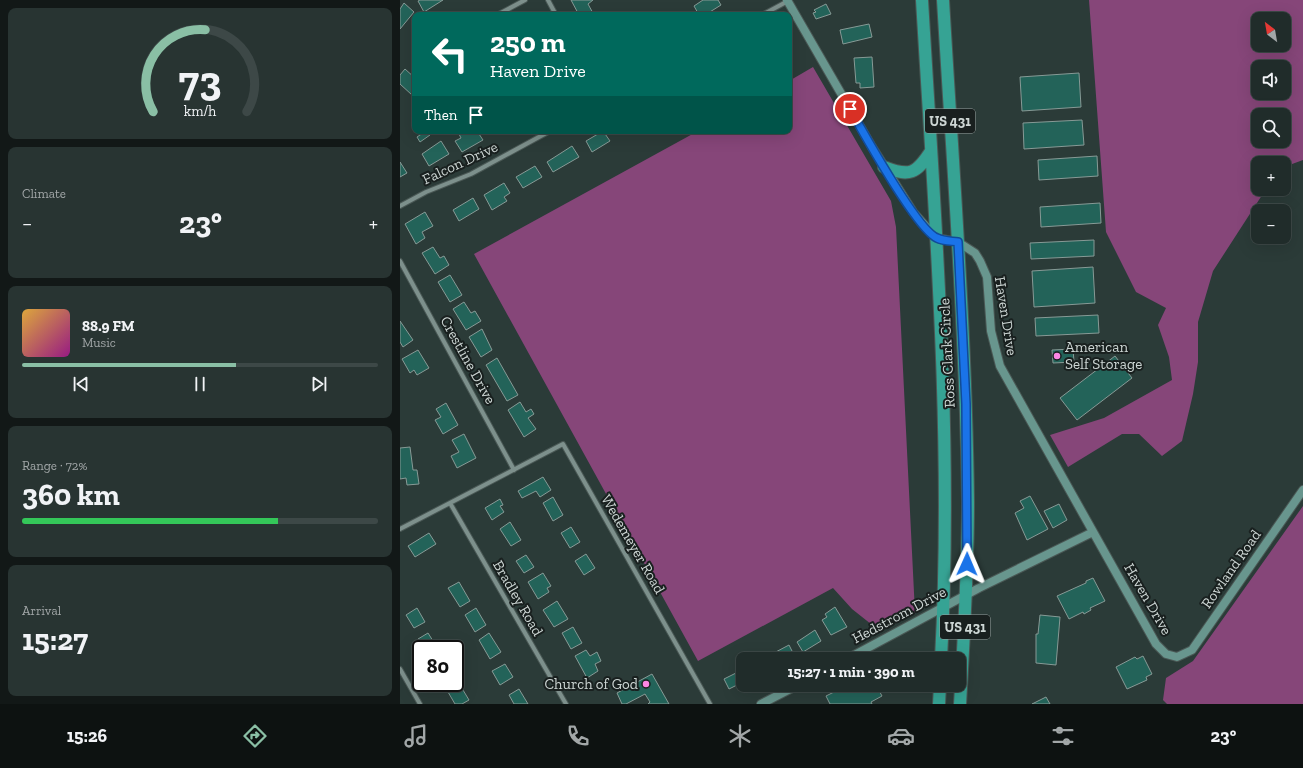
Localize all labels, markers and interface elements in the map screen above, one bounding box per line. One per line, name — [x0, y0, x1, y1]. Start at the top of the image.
north arrow — [1251, 12, 1291, 52]
map controls — [1251, 12, 1291, 244]
text: 250 m — [490, 26, 566, 59]
icon: left — [424, 28, 476, 80]
text: 73 — [179, 55, 221, 105]
text: Haven Drive — [490, 60, 586, 82]
button: sound — [1251, 60, 1291, 100]
pin — [833, 92, 867, 126]
icon: arrive — [839, 98, 861, 120]
text: km/h — [184, 102, 216, 119]
icon: arrive — [465, 104, 487, 126]
text: Then — [424, 106, 457, 124]
button: search — [1251, 108, 1291, 148]
road number: US 431 — [925, 109, 975, 133]
street label: Falcon Drive — [419, 138, 501, 188]
button: + — [1251, 156, 1291, 196]
text: Climate — [22, 186, 66, 201]
button: − — [1251, 204, 1291, 244]
text: 23° — [179, 205, 222, 241]
text: − — [22, 210, 32, 237]
text: + — [369, 210, 378, 237]
street label: Haven Drive — [991, 275, 1021, 357]
street label: Ross Clark Circle — [935, 298, 959, 408]
street label: Crestline Drive — [436, 313, 500, 407]
text: 88.9 FM — [82, 317, 134, 335]
text: Music — [82, 335, 116, 350]
place label: American Self Storage — [1065, 338, 1142, 373]
marker: American Self Storage — [1052, 351, 1062, 361]
icon: previous — [70, 373, 92, 395]
icon: pause — [189, 373, 211, 395]
icon: next — [308, 373, 330, 395]
text: Range · 72% — [22, 458, 87, 473]
text: 360 km — [22, 477, 120, 513]
street label: Wedemeyer Road — [597, 491, 669, 597]
street label: Rowland Road — [1197, 526, 1265, 612]
position arrow — [946, 543, 988, 585]
street label: Bradley Road — [489, 557, 547, 640]
street label: Haven Drive — [1120, 560, 1176, 638]
street label: Hedstrom Drive — [849, 583, 949, 647]
text: Arrival — [22, 603, 61, 618]
road number: US 431 — [940, 615, 990, 639]
text: 15:27 — [22, 622, 88, 658]
speed limit sign: 80 — [412, 640, 464, 692]
text: 15:27 · 1 min · 390 m — [787, 663, 915, 681]
place label: Church of God — [544, 675, 639, 693]
marker: Church of God — [641, 679, 651, 689]
icon: directions — [241, 722, 269, 750]
icon: music — [402, 722, 430, 750]
icon: phone — [564, 722, 592, 750]
icon: climate — [726, 722, 754, 750]
icon: car — [887, 722, 915, 750]
icon: filters — [1049, 722, 1077, 750]
text: 15:26 — [67, 725, 107, 747]
text: 23° — [1210, 725, 1236, 747]

